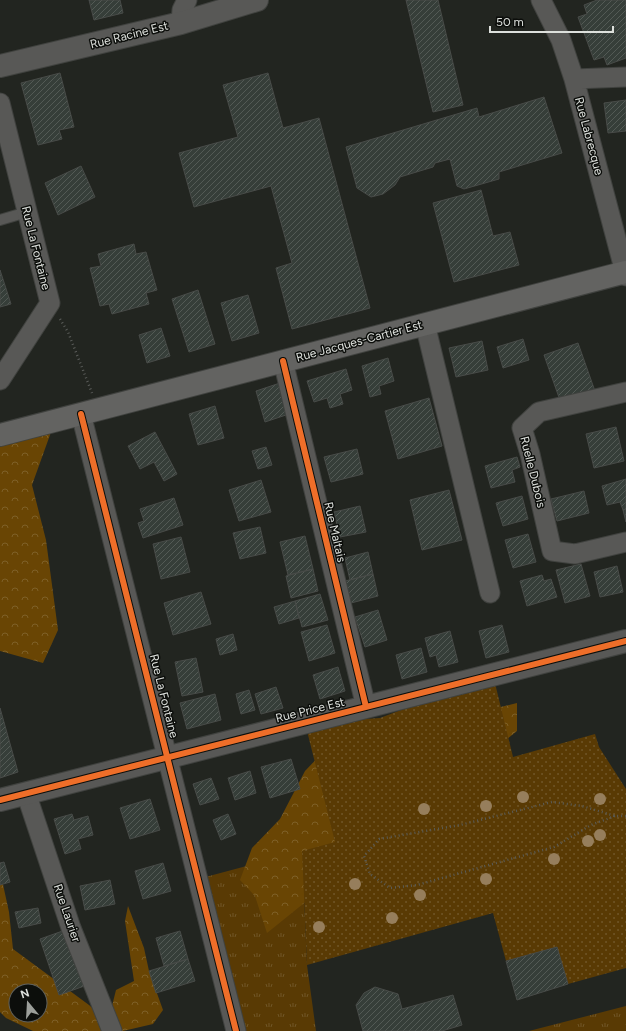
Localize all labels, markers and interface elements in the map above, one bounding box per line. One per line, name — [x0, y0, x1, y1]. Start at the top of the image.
scale bar — [490, 8, 613, 34]
text: 50 m — [496, 15, 524, 29]
street label: Rue Racine Est — [88, 18, 170, 51]
street label: Rue Labrecque — [572, 95, 606, 177]
street label: Rue La Fontaine — [19, 205, 53, 292]
street label: Rue Jacques-Cartier Est — [294, 317, 424, 365]
street label: Ruelle Dubois — [517, 435, 549, 509]
street label: Rue Maltais — [321, 500, 349, 564]
street label: Rue La Fontaine — [147, 653, 181, 740]
street label: Rue Price Est — [274, 695, 346, 725]
street label: Rue Laurier — [51, 882, 83, 944]
north arrow — [8, 983, 48, 1023]
text: N — [19, 986, 31, 1001]

